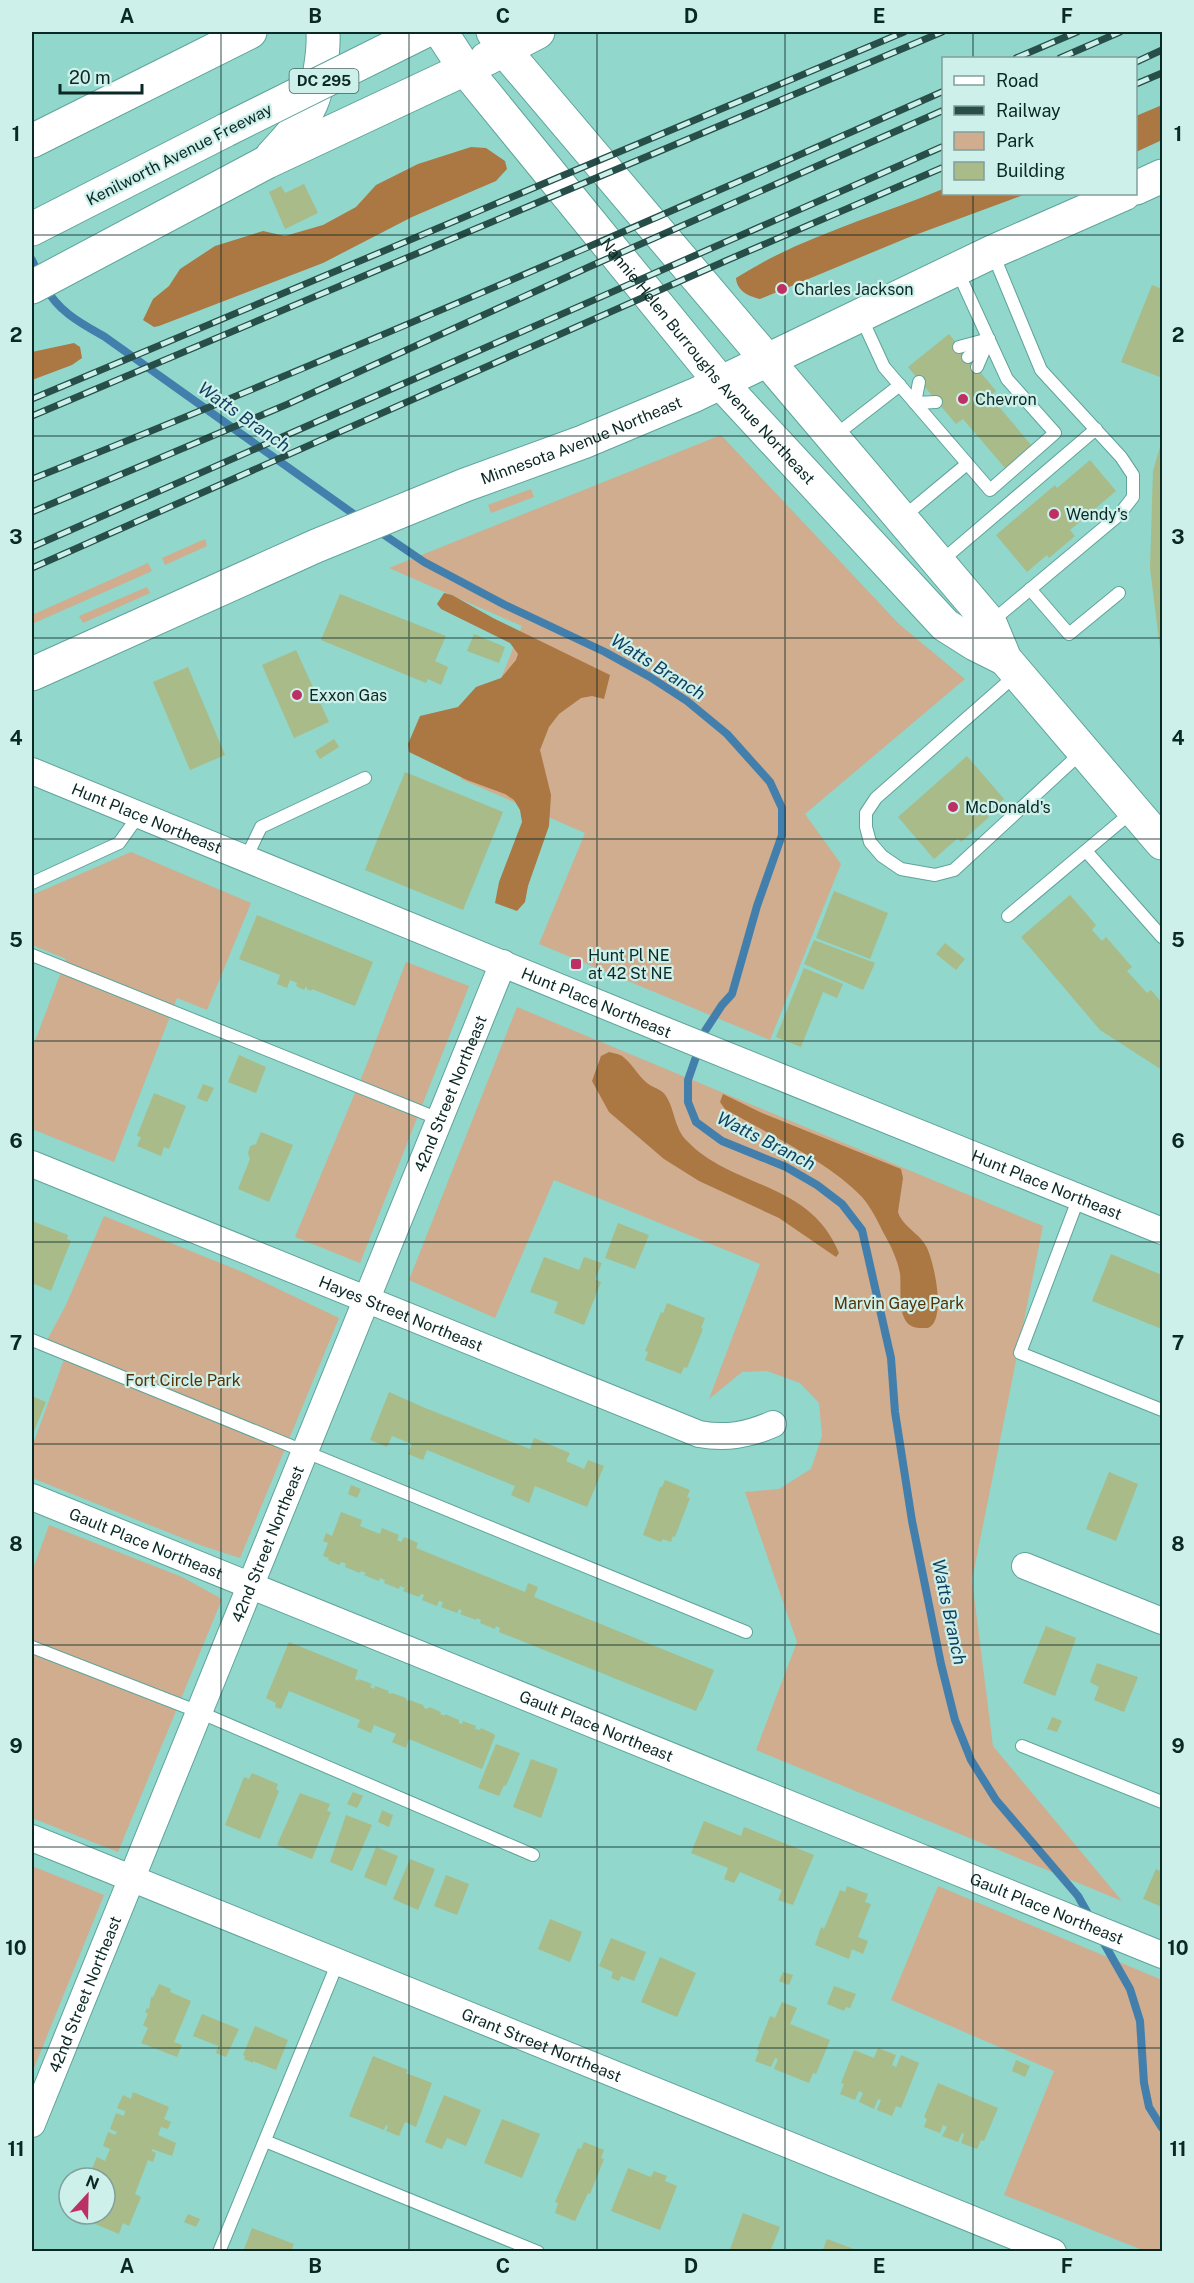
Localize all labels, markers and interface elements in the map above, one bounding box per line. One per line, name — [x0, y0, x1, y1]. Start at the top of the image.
text: A — [120, 4, 134, 28]
text: B — [308, 4, 322, 28]
text: C — [496, 4, 510, 28]
text: D — [684, 4, 698, 28]
text: E — [873, 4, 885, 28]
text: F — [1061, 4, 1073, 28]
scale bar — [60, 57, 142, 95]
legend — [942, 57, 1137, 195]
text: 20 m — [69, 67, 111, 88]
road number: DC 295 — [290, 69, 358, 93]
text: Road — [996, 70, 1039, 91]
street label: Kenilworth Avenue Freeway — [83, 99, 276, 210]
text: Railway — [996, 100, 1061, 121]
text: 1 — [12, 122, 20, 146]
text: 1 — [1174, 122, 1182, 146]
text: Park — [996, 130, 1034, 151]
text: Building — [996, 160, 1065, 181]
street label: Nannie Helen Burroughs Avenue Northeast — [596, 234, 819, 488]
place label: Charles Jackson — [794, 280, 914, 299]
marker: Charles Jackson — [775, 282, 789, 296]
text: 2 — [10, 323, 22, 347]
text: 2 — [1172, 323, 1184, 347]
water label: Watts Branch — [194, 377, 294, 456]
place label: Chevron — [975, 390, 1037, 409]
marker: Chevron — [956, 392, 970, 406]
street label: Minnesota Avenue Northeast — [478, 393, 685, 489]
place label: Wendy's — [1066, 505, 1128, 524]
marker: Wendy's — [1047, 507, 1061, 521]
text: 3 — [9, 525, 23, 549]
text: 3 — [1171, 525, 1185, 549]
water label: Watts Branch — [607, 629, 709, 704]
place label: Exxon Gas — [309, 686, 387, 705]
marker: Exxon Gas — [290, 688, 304, 702]
text: 4 — [9, 726, 23, 750]
text: 4 — [1171, 726, 1185, 750]
street label: Hunt Place Northeast — [69, 779, 224, 858]
place label: McDonald's — [965, 798, 1051, 817]
marker: McDonald's — [946, 800, 960, 814]
text: 5 — [9, 928, 23, 952]
text: 5 — [1171, 928, 1185, 952]
place label: Hunt Pl NE at 42 St NE — [588, 946, 673, 983]
marker: Hunt Pl NE at 42 St NE — [569, 957, 583, 971]
street label: Hunt Place Northeast — [518, 964, 674, 1042]
street label: 42nd Street Northeast — [410, 1013, 491, 1175]
water label: Watts Branch — [713, 1107, 819, 1174]
text: 6 — [9, 1129, 23, 1153]
text: 6 — [1171, 1129, 1185, 1153]
street label: Hunt Place Northeast — [969, 1146, 1125, 1224]
street label: Hayes Street Northeast — [316, 1272, 486, 1355]
park label: Marvin Gaye Park — [834, 1294, 964, 1313]
text: 7 — [10, 1331, 22, 1355]
text: 7 — [1172, 1331, 1184, 1355]
park label: Fort Circle Park — [125, 1371, 241, 1390]
street label: 42nd Street Northeast — [228, 1463, 308, 1625]
street label: Gault Place Northeast — [66, 1504, 225, 1583]
text: 8 — [9, 1532, 23, 1556]
text: 8 — [1171, 1532, 1185, 1556]
water label: Watts Branch — [928, 1557, 971, 1667]
street label: Gault Place Northeast — [517, 1687, 676, 1766]
text: 9 — [9, 1734, 23, 1758]
text: 9 — [1171, 1734, 1185, 1758]
street label: Gault Place Northeast — [967, 1869, 1126, 1948]
street label: 42nd Street Northeast — [45, 1913, 125, 2076]
text: 10 — [5, 1936, 27, 1960]
text: 10 — [1167, 1936, 1189, 1960]
street label: Grant Street Northeast — [459, 2004, 624, 2086]
text: 11 — [7, 2137, 25, 2161]
text: 11 — [1169, 2137, 1187, 2161]
north arrow — [57, 2166, 117, 2226]
text: N — [83, 2171, 102, 2194]
text: A — [120, 2254, 134, 2278]
text: B — [308, 2254, 322, 2278]
text: C — [496, 2254, 510, 2278]
text: D — [684, 2254, 698, 2278]
text: E — [873, 2254, 885, 2278]
text: F — [1061, 2254, 1073, 2278]

